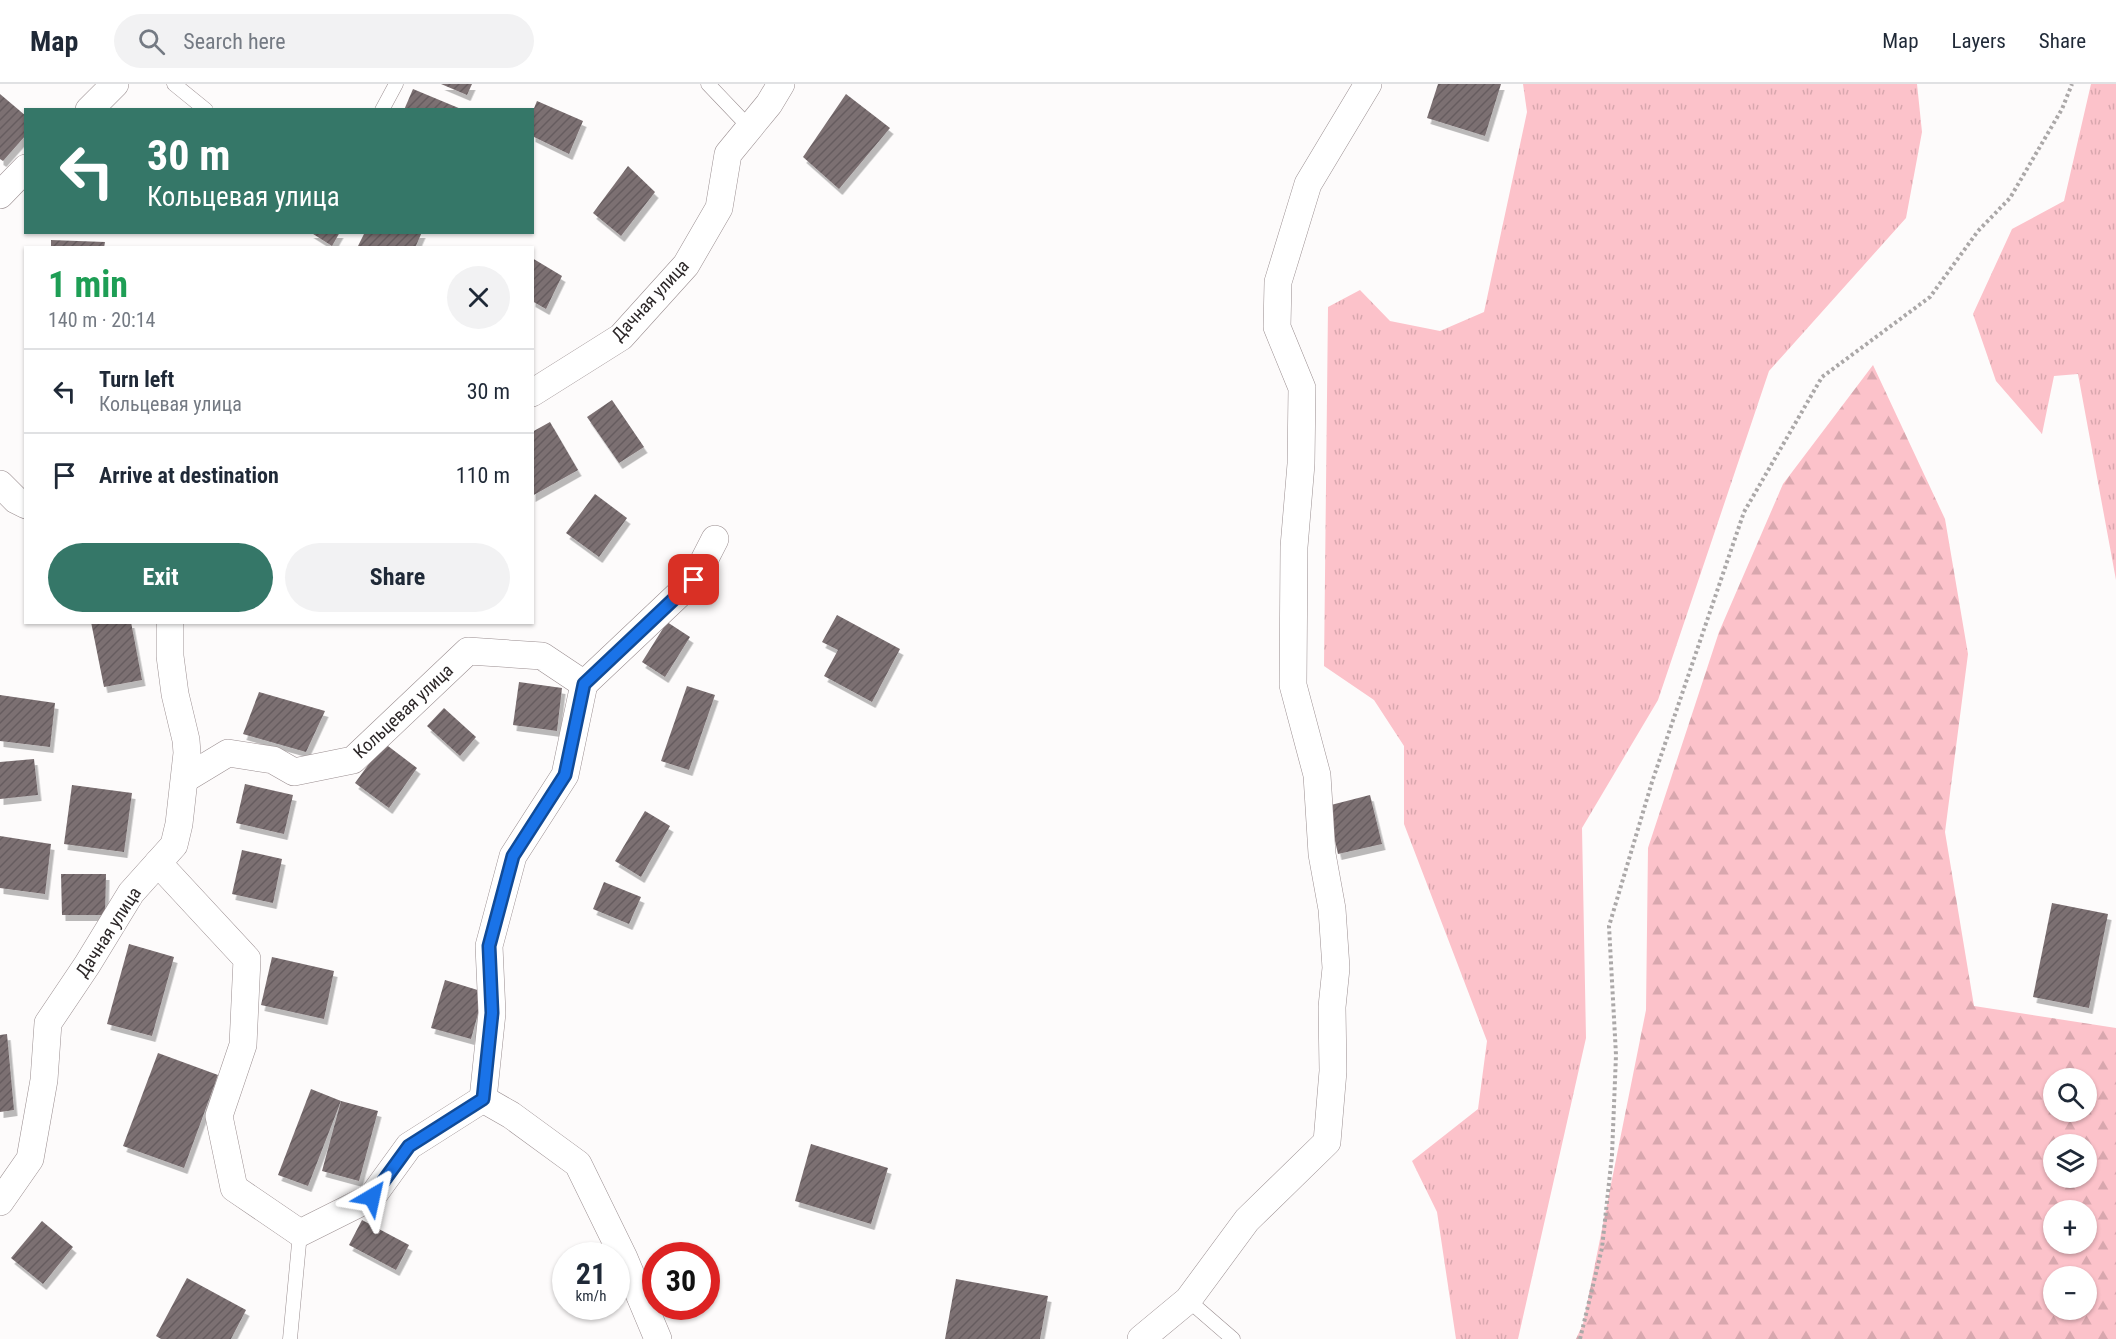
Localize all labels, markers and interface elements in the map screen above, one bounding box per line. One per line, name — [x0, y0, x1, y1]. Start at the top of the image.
search box — [114, 14, 534, 68]
text: Map — [30, 25, 78, 58]
icon: search — [135, 25, 168, 58]
text: Search here — [183, 29, 286, 54]
text: Map — [1882, 29, 1919, 53]
text: Layers — [1952, 29, 2006, 53]
text: Share — [2039, 29, 2086, 53]
text: 30 m — [147, 131, 230, 180]
icon: left — [48, 132, 126, 210]
text: Кольцевая улица — [147, 181, 340, 213]
street label: Дачная улица — [607, 255, 693, 345]
text: 1 min — [48, 264, 128, 306]
button: close — [447, 266, 510, 329]
text: 140 m · 20:14 — [48, 308, 155, 332]
text: Turn left — [99, 367, 174, 392]
icon: left — [48, 375, 81, 408]
text: 30 m — [467, 379, 510, 404]
text: Кольцевая улица — [99, 392, 242, 416]
icon: arrive — [48, 459, 81, 492]
text: Arrive at destination — [99, 463, 279, 488]
text: 110 m — [456, 463, 510, 488]
button: Exit — [48, 543, 273, 612]
button: Share — [285, 543, 510, 612]
pin — [668, 554, 719, 605]
icon: arrive — [677, 563, 710, 596]
street label: Кольцевая улица — [349, 660, 457, 762]
street label: Дачная улица — [71, 883, 145, 981]
map controls — [2043, 1068, 2097, 1320]
button: search — [2043, 1068, 2097, 1122]
button: layers — [2043, 1134, 2097, 1188]
position arrow — [340, 1165, 404, 1229]
button: + — [2043, 1200, 2097, 1254]
speed limit sign: 30 — [642, 1242, 720, 1320]
text: 21 — [576, 1256, 606, 1291]
button: − — [2043, 1266, 2097, 1320]
text: km/h — [576, 1287, 606, 1305]

